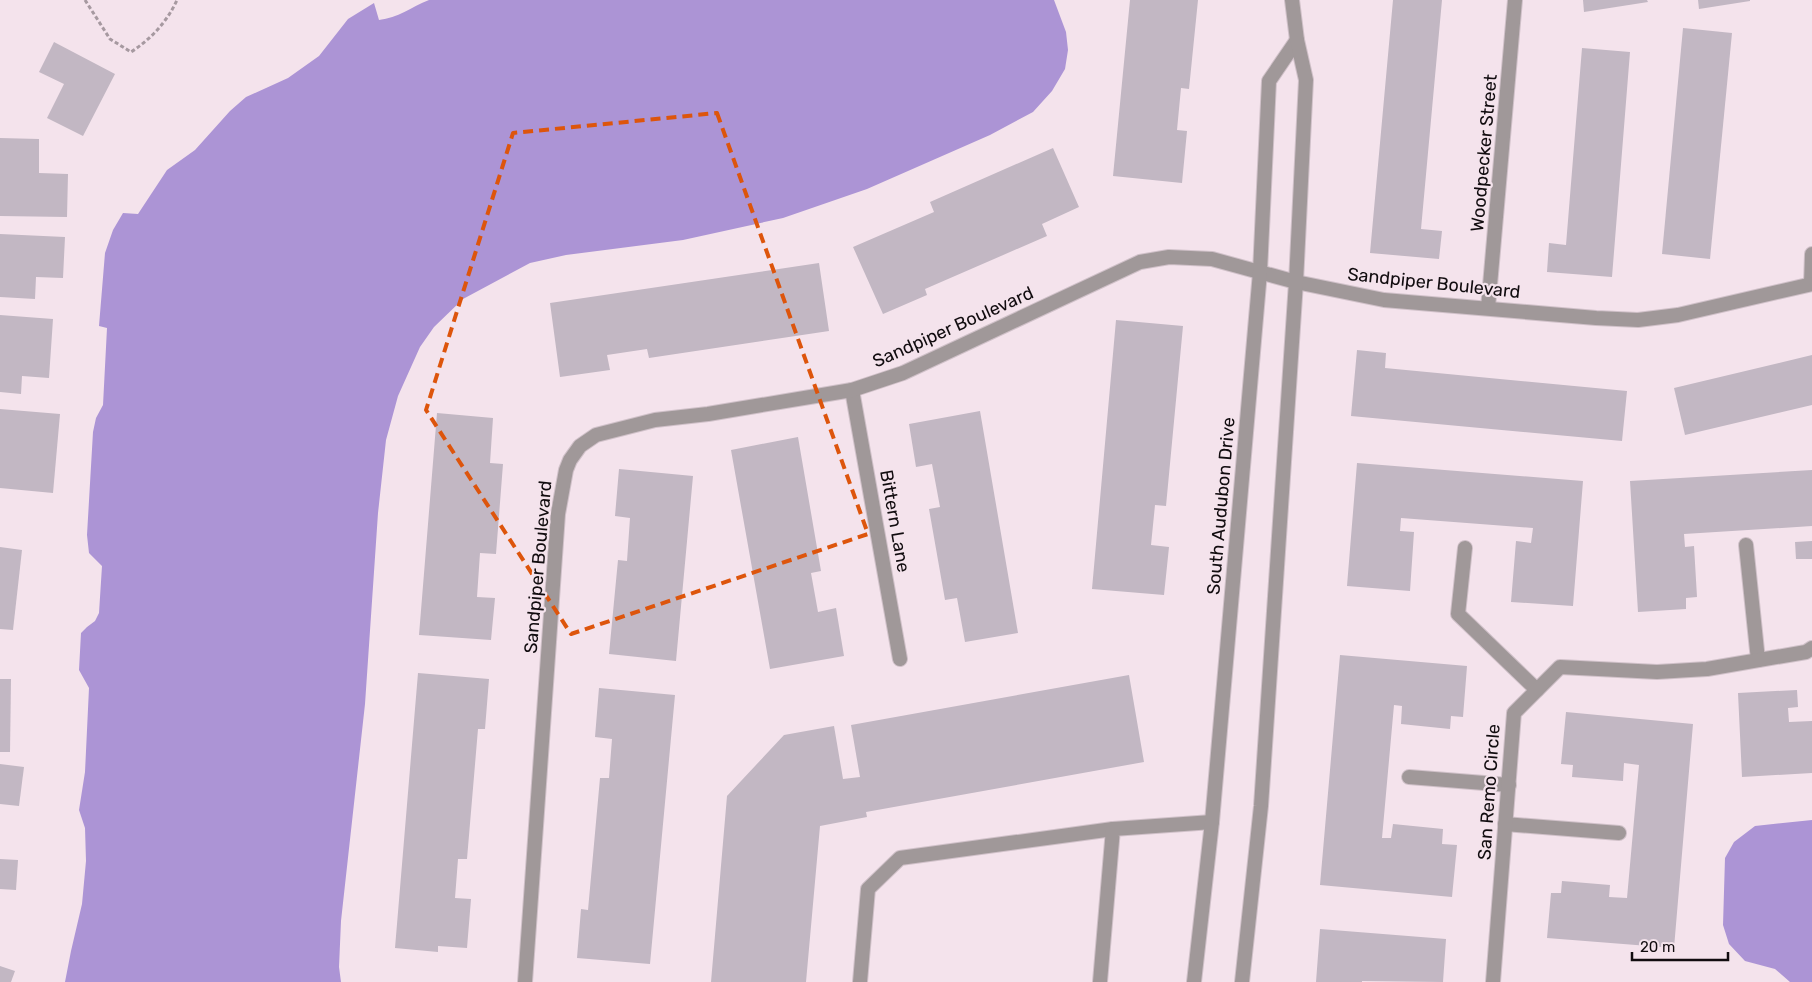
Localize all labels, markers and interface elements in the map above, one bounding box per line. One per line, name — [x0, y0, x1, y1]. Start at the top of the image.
street label: Woodpecker Street — [1466, 73, 1502, 233]
street label: Sandpiper Boulevard — [1346, 263, 1522, 303]
street label: Sandpiper Boulevard — [869, 282, 1037, 372]
street label: South Audubon Drive — [1202, 416, 1240, 596]
street label: Bittern Lane — [875, 468, 915, 574]
street label: Sandpiper Boulevard — [519, 480, 557, 654]
street label: San Remo Circle — [1473, 723, 1505, 861]
scale bar — [1632, 930, 1728, 962]
text: 20 m — [1640, 938, 1675, 956]

